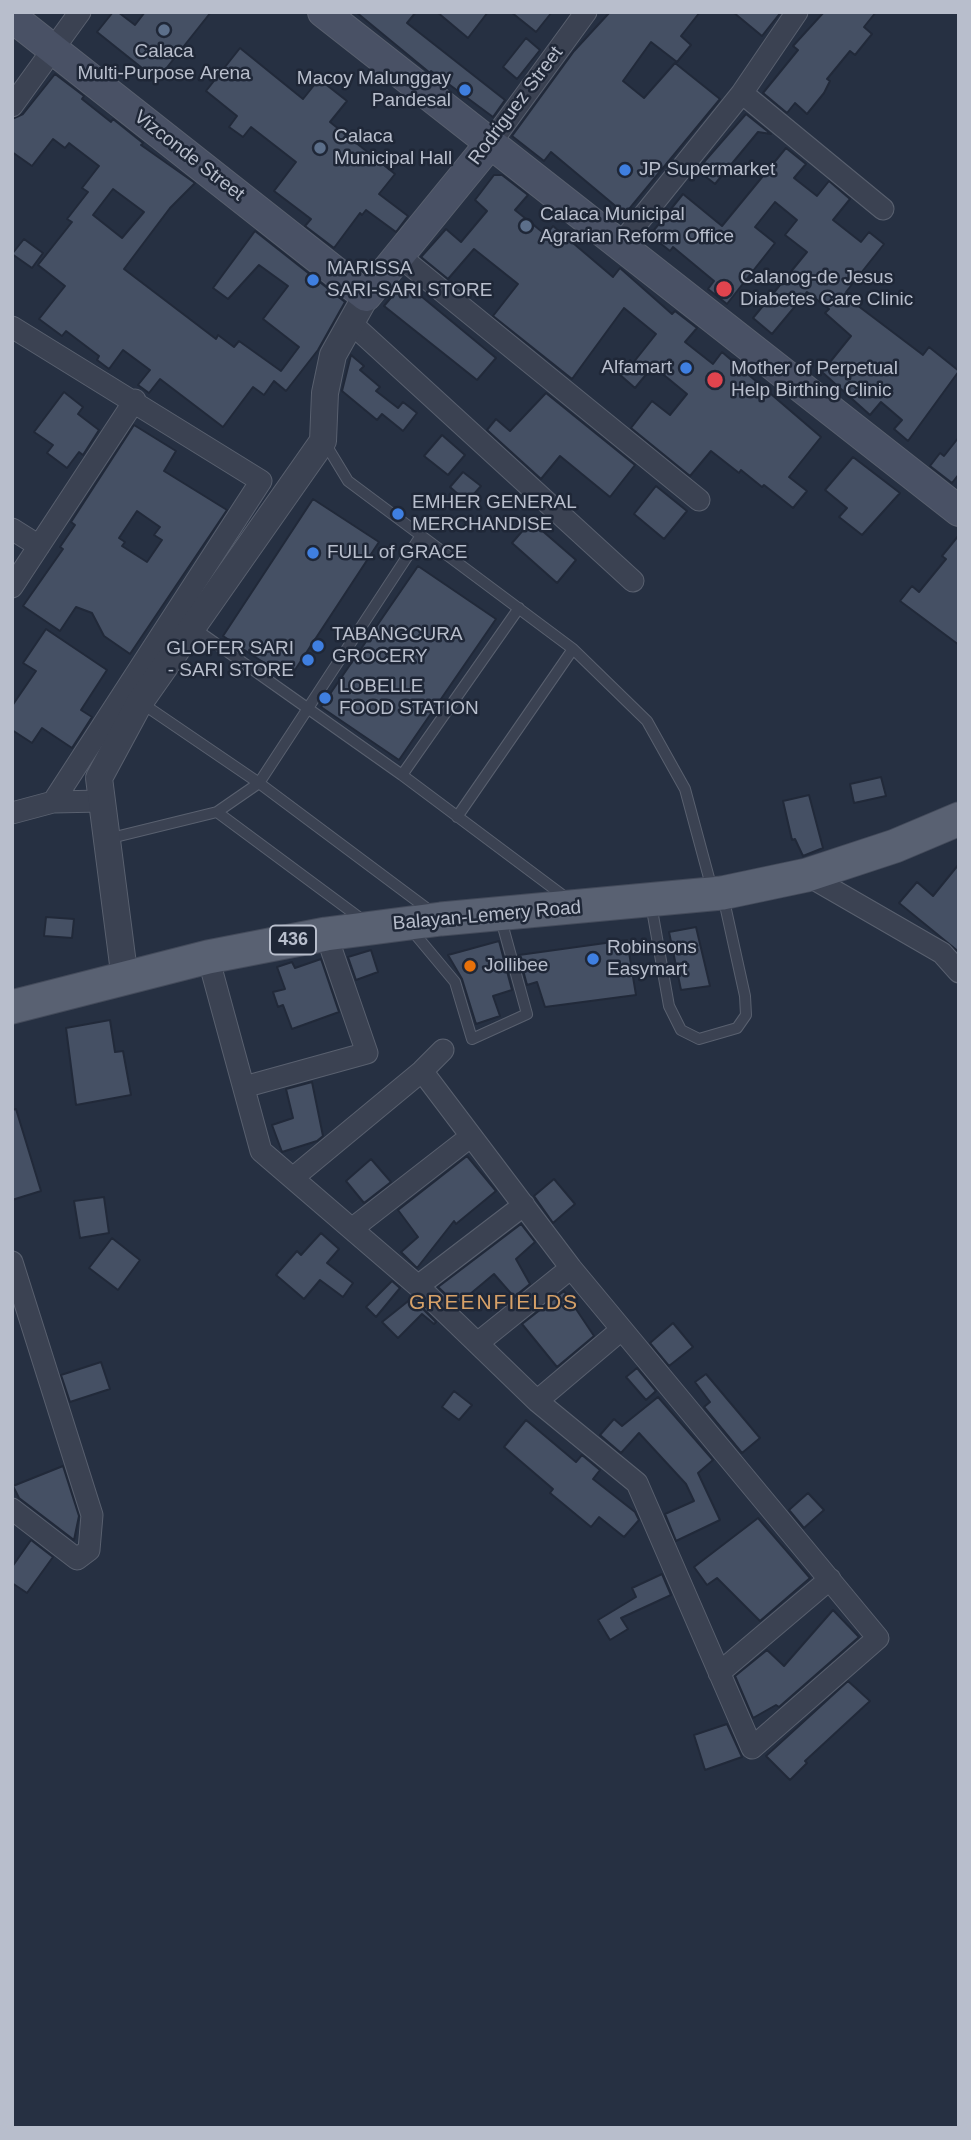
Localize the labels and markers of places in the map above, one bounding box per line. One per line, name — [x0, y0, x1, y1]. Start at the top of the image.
marker: Calaca Multi-Purpose Arena — [156, 22, 172, 38]
place label: Calaca Multi-Purpose Arena — [77, 41, 251, 85]
place label: Macoy Malunggay Pandesal — [297, 68, 451, 112]
marker: Macoy Malunggay Pandesal — [457, 82, 473, 98]
place label: Calaca Municipal Hall — [334, 126, 452, 170]
marker: Calaca Municipal Hall — [312, 140, 328, 156]
place label: JP Supermarket — [639, 159, 775, 181]
marker: JP Supermarket — [617, 162, 633, 178]
place label: Calaca Municipal Agrarian Reform Office — [540, 204, 734, 248]
marker: Calaca Municipal Agrarian Reform Office — [518, 218, 534, 234]
place label: MARISSA SARI-SARI STORE — [327, 258, 492, 302]
place label: Calanog-de Jesus Diabetes Care Clinic — [740, 267, 913, 311]
marker: MARISSA SARI-SARI STORE — [305, 272, 321, 288]
marker: Calanog-de Jesus Diabetes Care Clinic — [714, 279, 734, 299]
place label: Alfamart — [601, 357, 672, 379]
place label: Mother of Perpetual Help Birthing Clinic — [731, 358, 898, 402]
marker: Alfamart — [678, 360, 694, 376]
marker: Mother of Perpetual Help Birthing Clinic — [705, 370, 725, 390]
place label: EMHER GENERAL MERCHANDISE — [412, 492, 577, 536]
marker: EMHER GENERAL MERCHANDISE — [390, 506, 406, 522]
place label: FULL of GRACE — [327, 542, 467, 564]
marker: FULL of GRACE — [305, 545, 321, 561]
place label: TABANGCURA GROCERY — [332, 624, 463, 668]
place label: GLOFER SARI - SARI STORE — [166, 638, 294, 682]
marker: TABANGCURA GROCERY — [310, 638, 326, 654]
marker: GLOFER SARI - SARI STORE — [300, 652, 316, 668]
place label: LOBELLE FOOD STATION — [339, 676, 479, 720]
marker: LOBELLE FOOD STATION — [317, 690, 333, 706]
place label: Robinsons Easymart — [607, 937, 697, 981]
marker: Robinsons Easymart — [585, 951, 601, 967]
place label: Jollibee — [484, 955, 548, 977]
marker: Jollibee — [462, 958, 478, 974]

